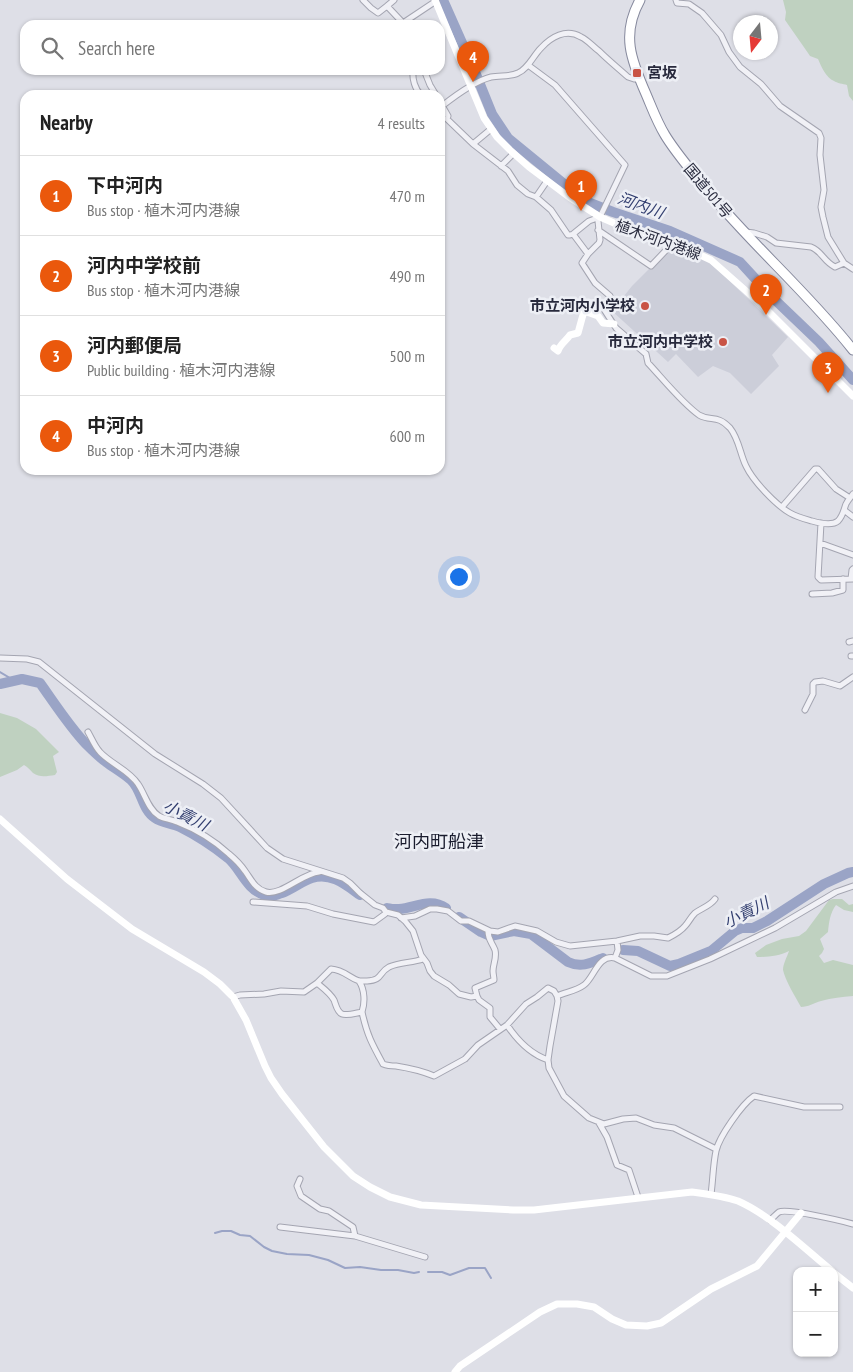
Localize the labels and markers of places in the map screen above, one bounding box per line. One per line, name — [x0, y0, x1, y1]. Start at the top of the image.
pin: 4 — [457, 41, 489, 82]
place label: 宮坂 — [647, 63, 677, 82]
marker: 宮坂 — [631, 67, 643, 79]
pin: 1 — [565, 170, 597, 211]
pin: 2 — [750, 274, 782, 315]
place label: 市立河内小学校 — [530, 296, 635, 315]
marker: 市立河内小学校 — [639, 300, 651, 312]
place label: 市立河内中学校 — [608, 332, 713, 351]
marker: 市立河内中学校 — [717, 336, 729, 348]
pin: 3 — [812, 352, 844, 393]

